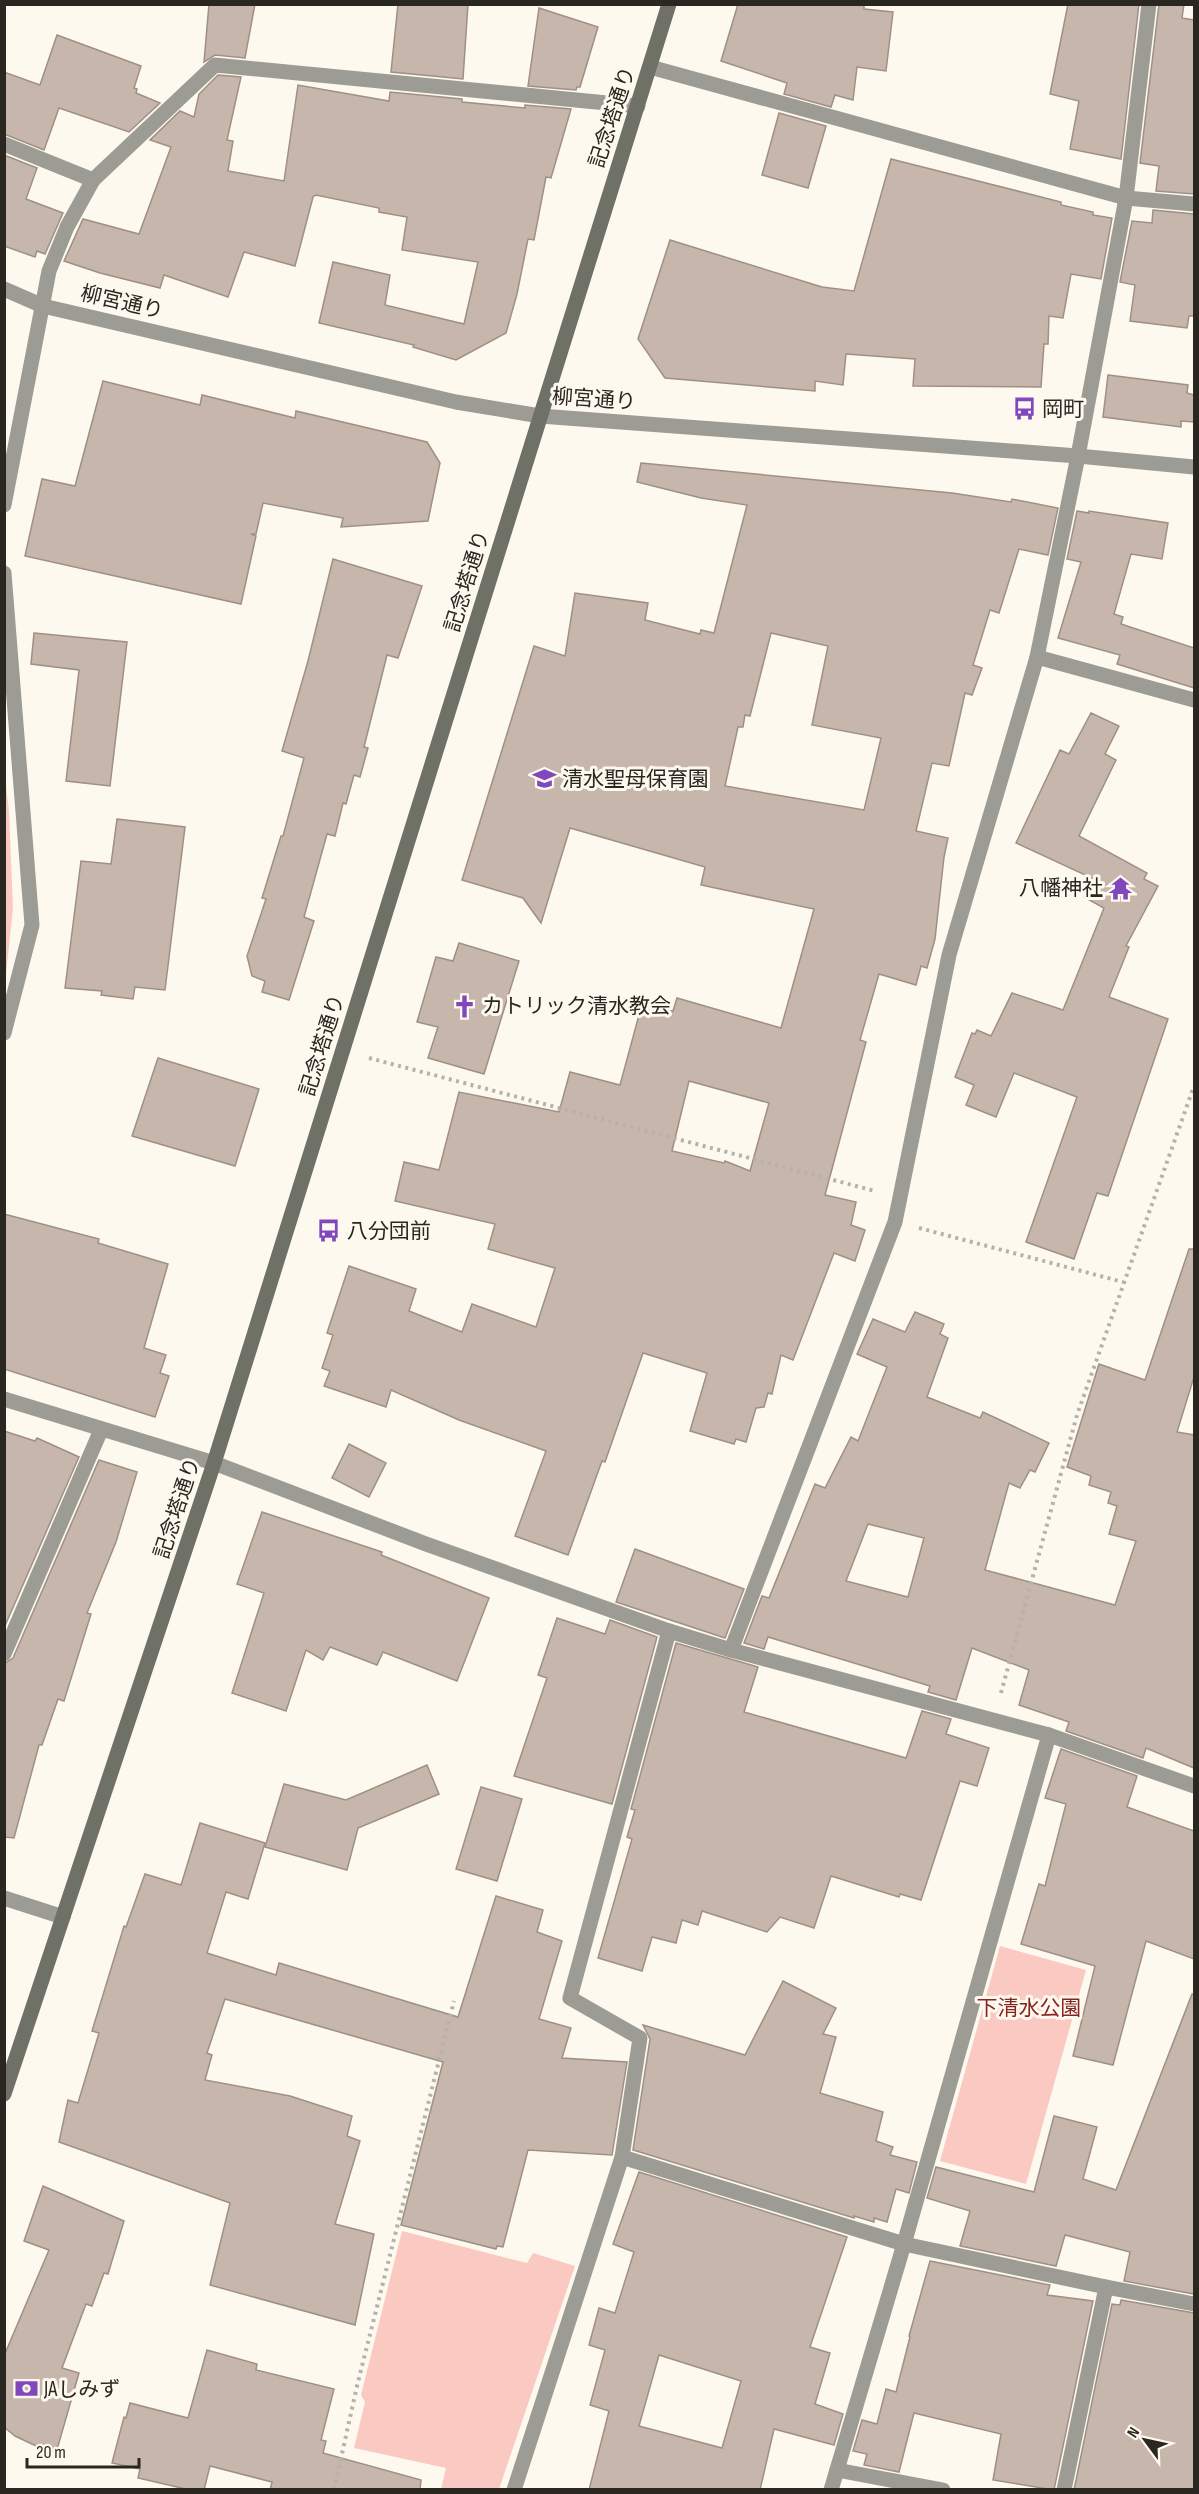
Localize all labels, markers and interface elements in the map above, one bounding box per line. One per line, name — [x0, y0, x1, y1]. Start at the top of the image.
street label: 記念塔通り — [584, 63, 641, 171]
street label: 柳宮通り — [78, 281, 166, 324]
street label: 柳宮通り — [551, 384, 637, 415]
bus stop icon: 岡町 — [1011, 396, 1037, 422]
place label: 岡町 — [1042, 397, 1084, 422]
street label: 記念塔通り — [440, 527, 495, 635]
school or university icon: 清水聖母保育園 — [531, 766, 557, 792]
place label: 清水聖母保育園 — [562, 767, 709, 792]
temple icon: 八幡神社 — [1108, 875, 1134, 901]
place label: 八幡神社 — [1019, 876, 1103, 901]
street label: 記念塔通り — [295, 991, 350, 1099]
church icon: カトリック清水教会 — [451, 993, 477, 1019]
place label: カトリック清水教会 — [482, 994, 671, 1019]
bus stop icon: 八分団前 — [316, 1218, 342, 1244]
place label: 八分団前 — [347, 1219, 431, 1244]
street label: 記念塔通り — [149, 1454, 206, 1562]
park label: 下清水公園 — [977, 1996, 1082, 2021]
bank icon: JAしみず — [13, 2376, 39, 2402]
place label: JAしみず — [43, 2377, 120, 2402]
north arrow — [1115, 2410, 1175, 2470]
text: N — [1123, 2424, 1144, 2441]
scale bar — [27, 2431, 140, 2469]
text: 20 m — [36, 2442, 66, 2463]

